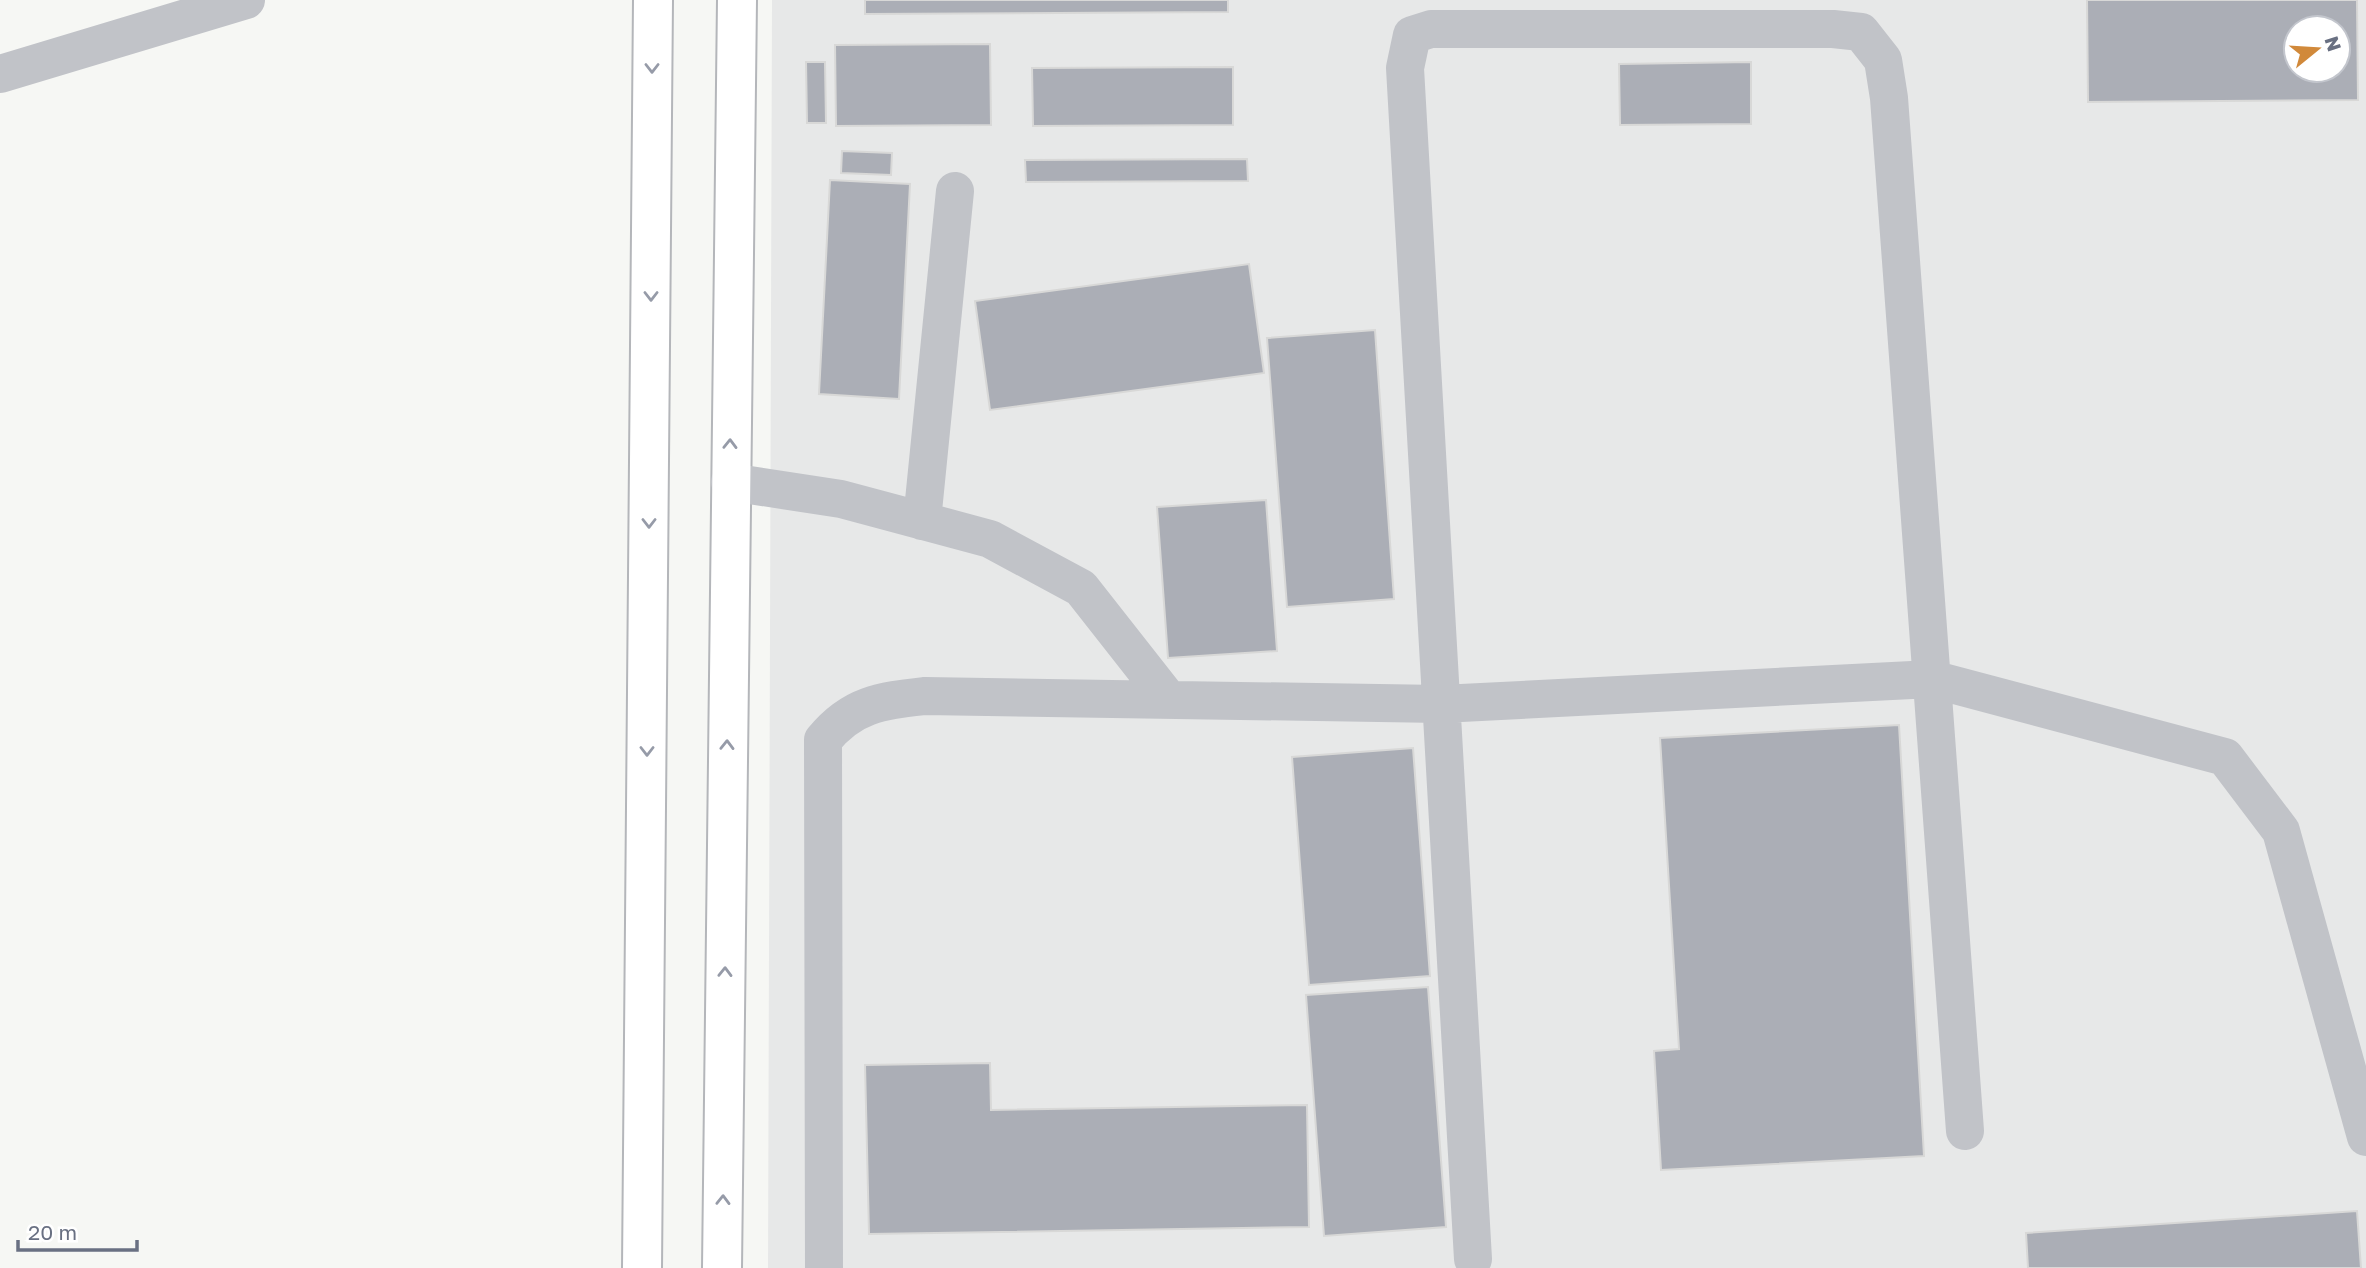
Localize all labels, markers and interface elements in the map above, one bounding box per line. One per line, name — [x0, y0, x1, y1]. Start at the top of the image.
north arrow — [2282, 14, 2352, 84]
text: N — [2320, 33, 2347, 54]
one-way arrow — [645, 63, 660, 74]
one-way arrow — [643, 290, 658, 301]
one-way arrow — [722, 438, 738, 449]
one-way arrow — [641, 518, 656, 529]
one-way arrow — [719, 739, 735, 750]
one-way arrow — [639, 746, 655, 756]
one-way arrow — [717, 967, 733, 977]
one-way arrow — [715, 1194, 730, 1205]
scale bar — [18, 1208, 136, 1252]
text: 20 m — [28, 1219, 77, 1245]

